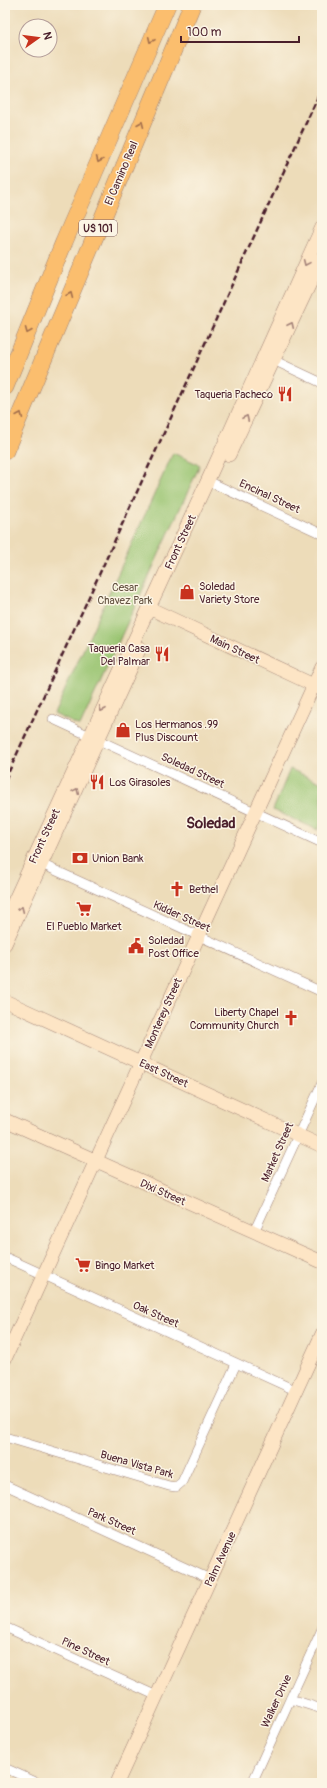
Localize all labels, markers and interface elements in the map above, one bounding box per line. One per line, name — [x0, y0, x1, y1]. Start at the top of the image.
north arrow — [18, 18, 58, 58]
scale bar — [181, 18, 299, 44]
text: 100 m — [187, 25, 222, 40]
text: N — [40, 31, 55, 41]
one-way arrow — [148, 36, 156, 44]
one-way arrow — [137, 120, 145, 127]
street label: El Camino Real — [102, 139, 141, 207]
one-way arrow — [96, 156, 104, 163]
road number: US 101 — [79, 220, 117, 236]
one-way arrow — [303, 258, 311, 266]
one-way arrow — [65, 292, 73, 300]
one-way arrow — [286, 322, 294, 329]
one-way arrow — [24, 328, 32, 335]
restaurant icon: Taqueria Pacheco — [276, 385, 294, 403]
place label: Taqueria Pacheco — [195, 388, 273, 401]
one-way arrow — [15, 412, 23, 420]
one-way arrow — [241, 415, 249, 422]
street label: Encinal Street — [237, 477, 303, 516]
street label: Front Street — [162, 512, 199, 572]
place label: Soledad Variety Store — [199, 580, 260, 606]
park label: Cesar Chavez Park — [98, 581, 153, 607]
shop icon: Soledad Variety Store — [178, 583, 196, 601]
street label: Main Street — [208, 632, 262, 667]
place label: Taqueria Casa Del Palmar — [88, 642, 150, 668]
restaurant icon: Taqueria Casa Del Palmar — [153, 645, 171, 663]
one-way arrow — [99, 705, 107, 712]
place label: Los Hermanos .99 Plus Discount — [135, 718, 219, 744]
shop icon: Los Hermanos .99 Plus Discount — [114, 721, 132, 739]
street label: Soledad Street — [159, 750, 227, 791]
restaurant icon: Los Girasoles — [88, 773, 106, 791]
place label: Los Girasoles — [109, 776, 171, 789]
one-way arrow — [71, 787, 79, 794]
street label: Front Street — [26, 806, 63, 866]
district label: Soledad — [186, 814, 236, 833]
bank icon: Union Bank — [71, 849, 89, 867]
place label: Union Bank — [92, 852, 144, 865]
church icon: Bethel — [168, 880, 186, 898]
place label: Bethel — [189, 883, 218, 896]
street label: Kidder Street — [151, 898, 213, 935]
supermarket icon: El Pueblo Market — [75, 900, 93, 918]
one-way arrow — [16, 905, 24, 913]
place label: El Pueblo Market — [46, 920, 122, 933]
place label: Soledad Post Office — [148, 934, 199, 960]
public building icon: Soledad Post Office — [127, 937, 145, 955]
street label: Monterey Street — [142, 975, 185, 1050]
place label: Liberty Chapel Community Church — [190, 1006, 279, 1032]
church icon: Liberty Chapel Community Church — [282, 1009, 300, 1027]
street label: East Street — [137, 1056, 191, 1091]
street label: Market Street — [259, 1120, 297, 1184]
street label: Dixi Street — [138, 1177, 188, 1208]
supermarket icon: Bingo Market — [74, 1256, 92, 1274]
place label: Bingo Market — [95, 1259, 155, 1272]
street label: Oak Street — [131, 1299, 181, 1331]
street label: Buena Vista Park — [99, 1448, 175, 1481]
street label: Park Street — [86, 1505, 138, 1538]
street label: Palm Avenue — [202, 1529, 239, 1589]
street label: Pine Street — [60, 1635, 113, 1669]
street label: Walker Drive — [259, 1672, 295, 1730]

